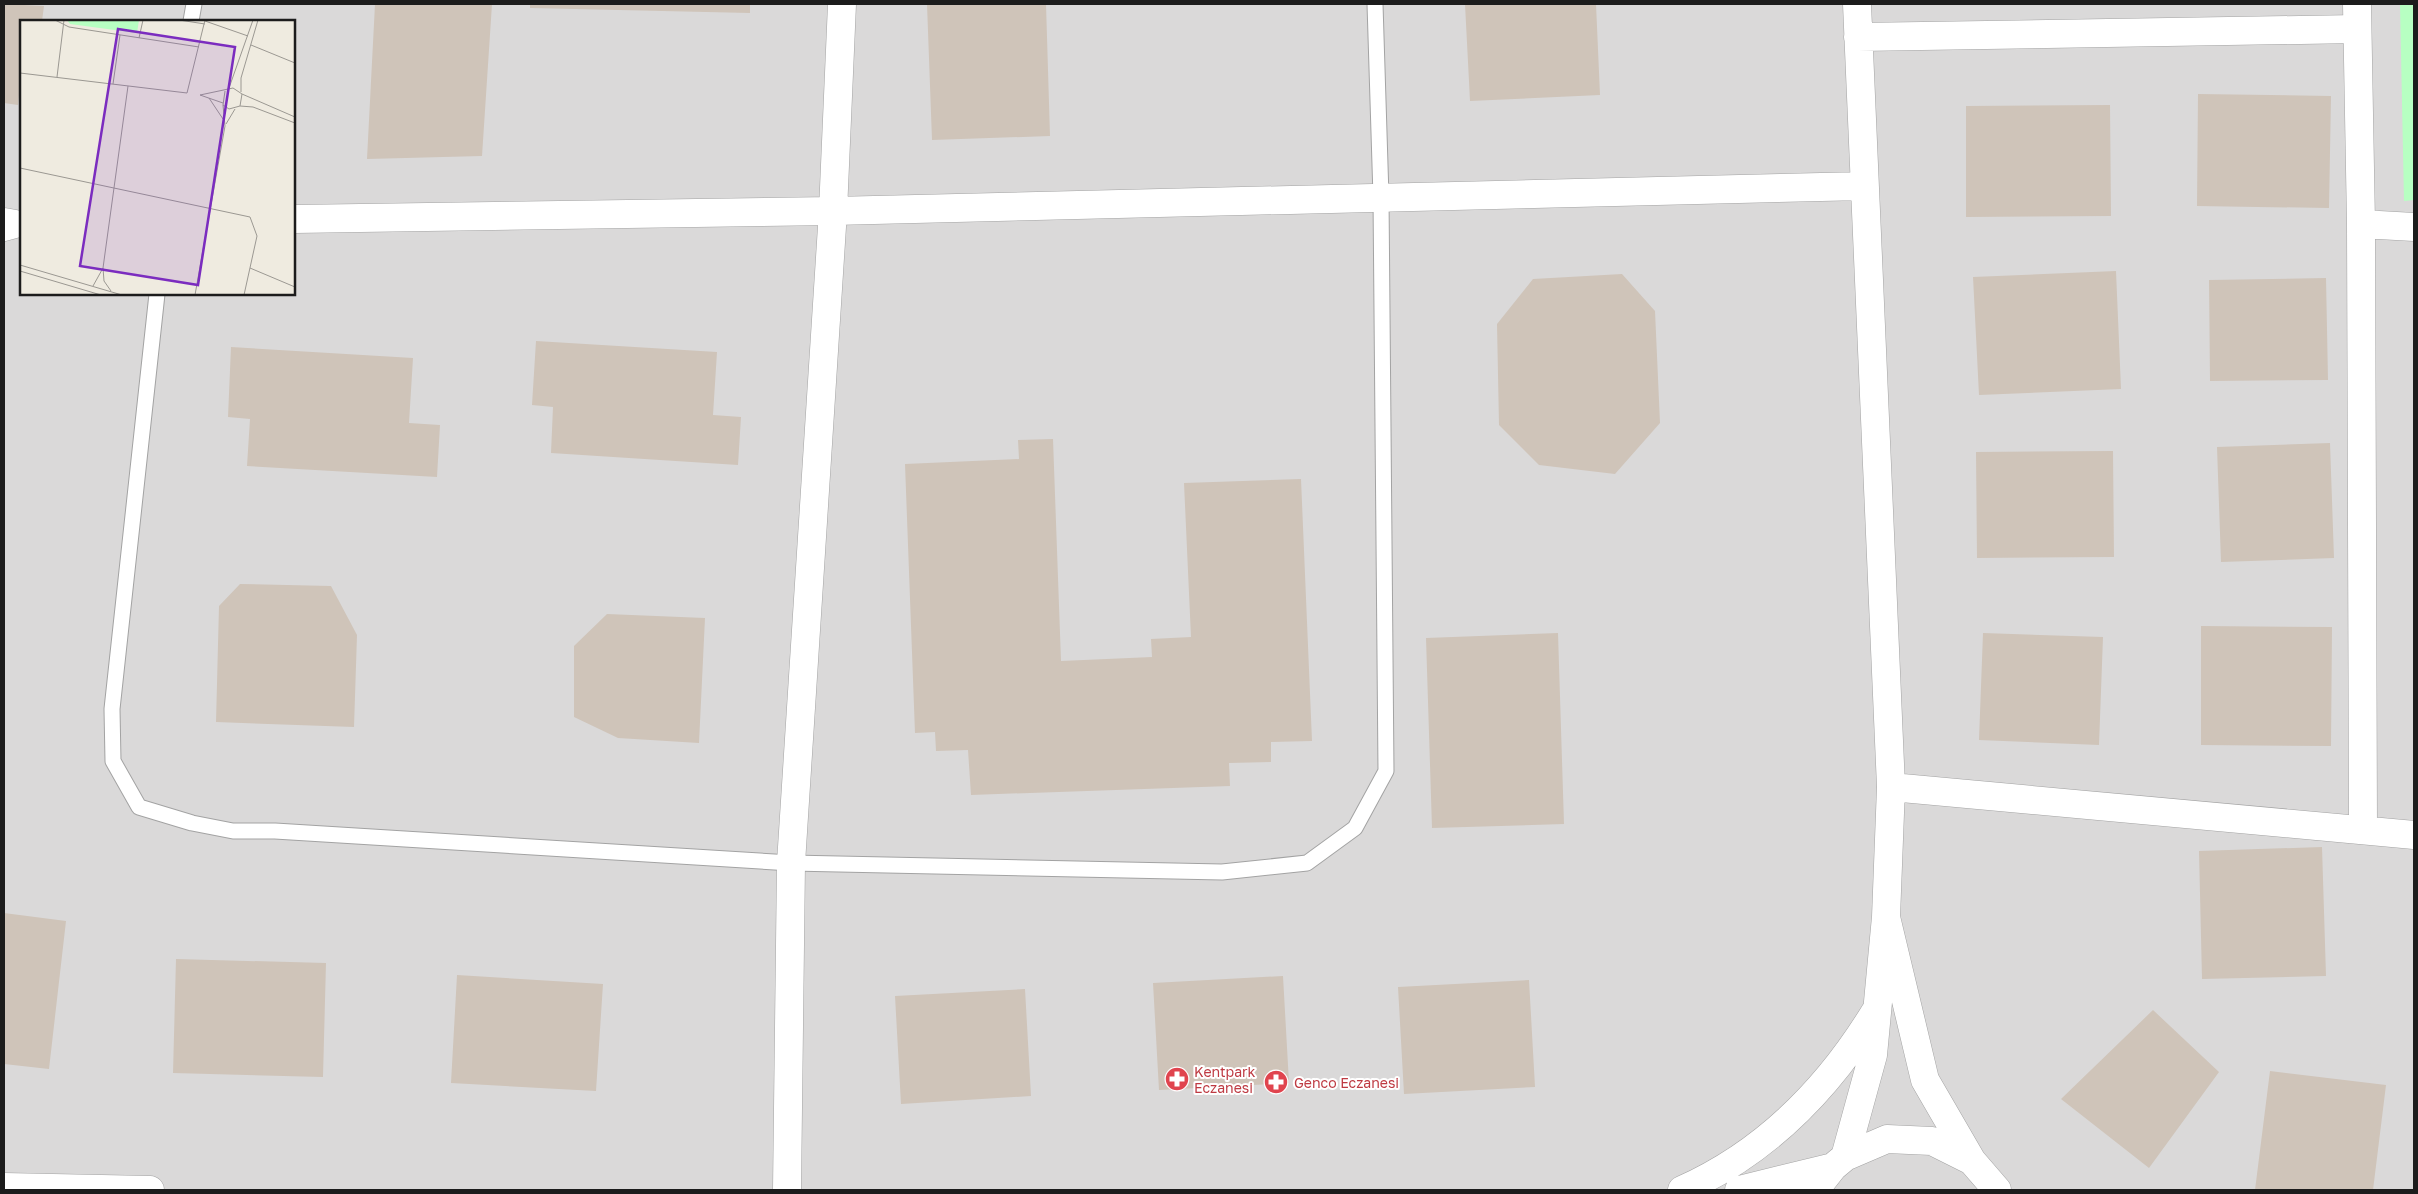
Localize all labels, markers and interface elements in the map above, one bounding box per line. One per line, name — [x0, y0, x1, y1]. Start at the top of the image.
inset map — [20, 20, 295, 295]
place label: Kentpark Eczanesi — [1194, 1063, 1256, 1096]
pharmacy icon: Kentpark Eczanesi — [1164, 1066, 1190, 1092]
pharmacy icon: Genco Eczanesi — [1263, 1069, 1289, 1095]
place label: Genco Eczanesi — [1294, 1074, 1399, 1091]

